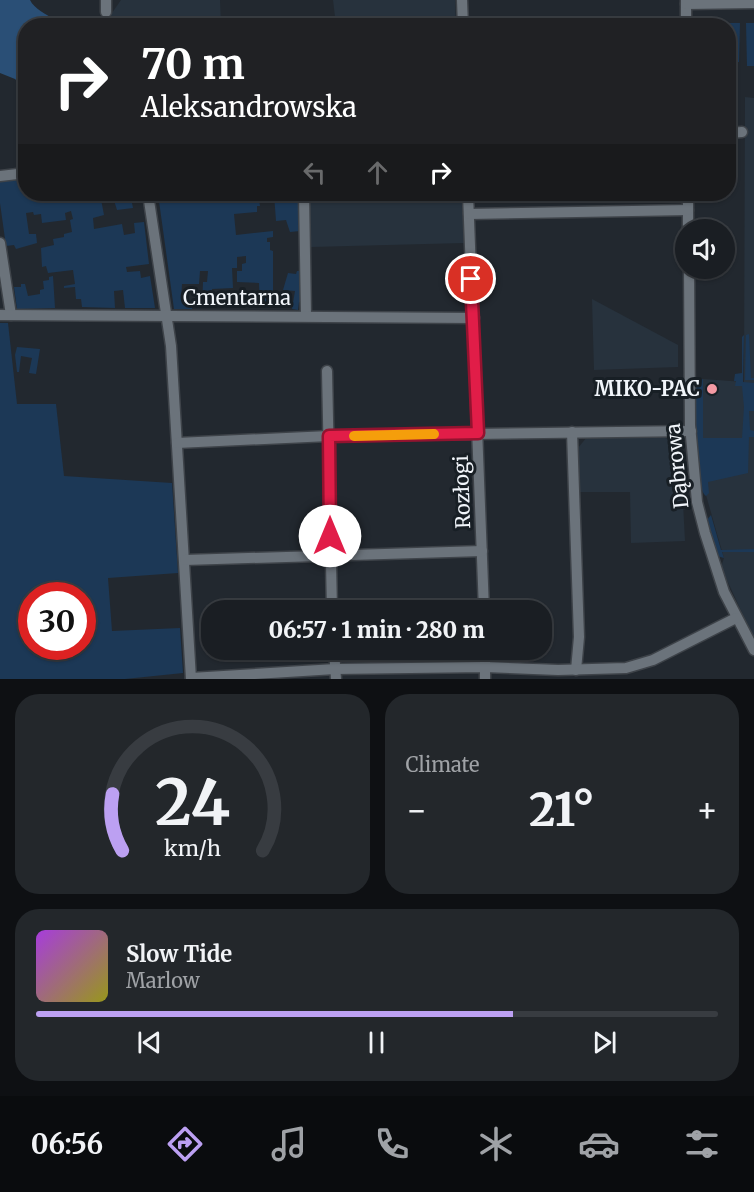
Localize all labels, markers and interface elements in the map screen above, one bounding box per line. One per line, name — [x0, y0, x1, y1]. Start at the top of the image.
text: 70 m — [141, 38, 245, 90]
icon: right — [42, 42, 120, 120]
text: Aleksandrowska — [141, 90, 357, 124]
icon: left — [298, 156, 331, 189]
icon: ahead — [361, 156, 394, 189]
icon: right — [424, 156, 457, 189]
map controls — [675, 219, 735, 279]
button: sound — [675, 219, 735, 279]
pin — [445, 253, 496, 304]
icon: arrive — [454, 262, 487, 295]
street label: Cmentarna — [183, 285, 291, 310]
place label: MIKO-PAC — [594, 376, 700, 401]
marker: MIKO-PAC — [705, 382, 719, 396]
street label: Dąbrowa — [660, 422, 693, 510]
street label: Rozłogi — [448, 455, 475, 529]
position arrow — [298, 504, 362, 568]
speed limit sign: 30 — [18, 582, 96, 660]
text: 06:57 · 1 min · 280 m — [268, 616, 485, 644]
text: Climate — [406, 752, 480, 777]
text: 24 — [155, 764, 230, 842]
text: 21° — [529, 782, 595, 838]
text: − — [406, 790, 428, 831]
text: + — [696, 790, 718, 831]
text: km/h — [164, 835, 221, 862]
text: Slow Tide — [126, 940, 232, 968]
text: Marlow — [126, 968, 200, 993]
icon: previous — [133, 1026, 166, 1059]
icon: pause — [360, 1026, 393, 1059]
icon: next — [588, 1026, 621, 1059]
icon: directions — [164, 1123, 206, 1165]
icon: music — [268, 1123, 310, 1165]
icon: phone — [371, 1123, 413, 1165]
icon: climate — [475, 1123, 517, 1165]
icon: car — [578, 1123, 620, 1165]
icon: filters — [681, 1123, 723, 1165]
text: 06:56 — [31, 1127, 103, 1161]

